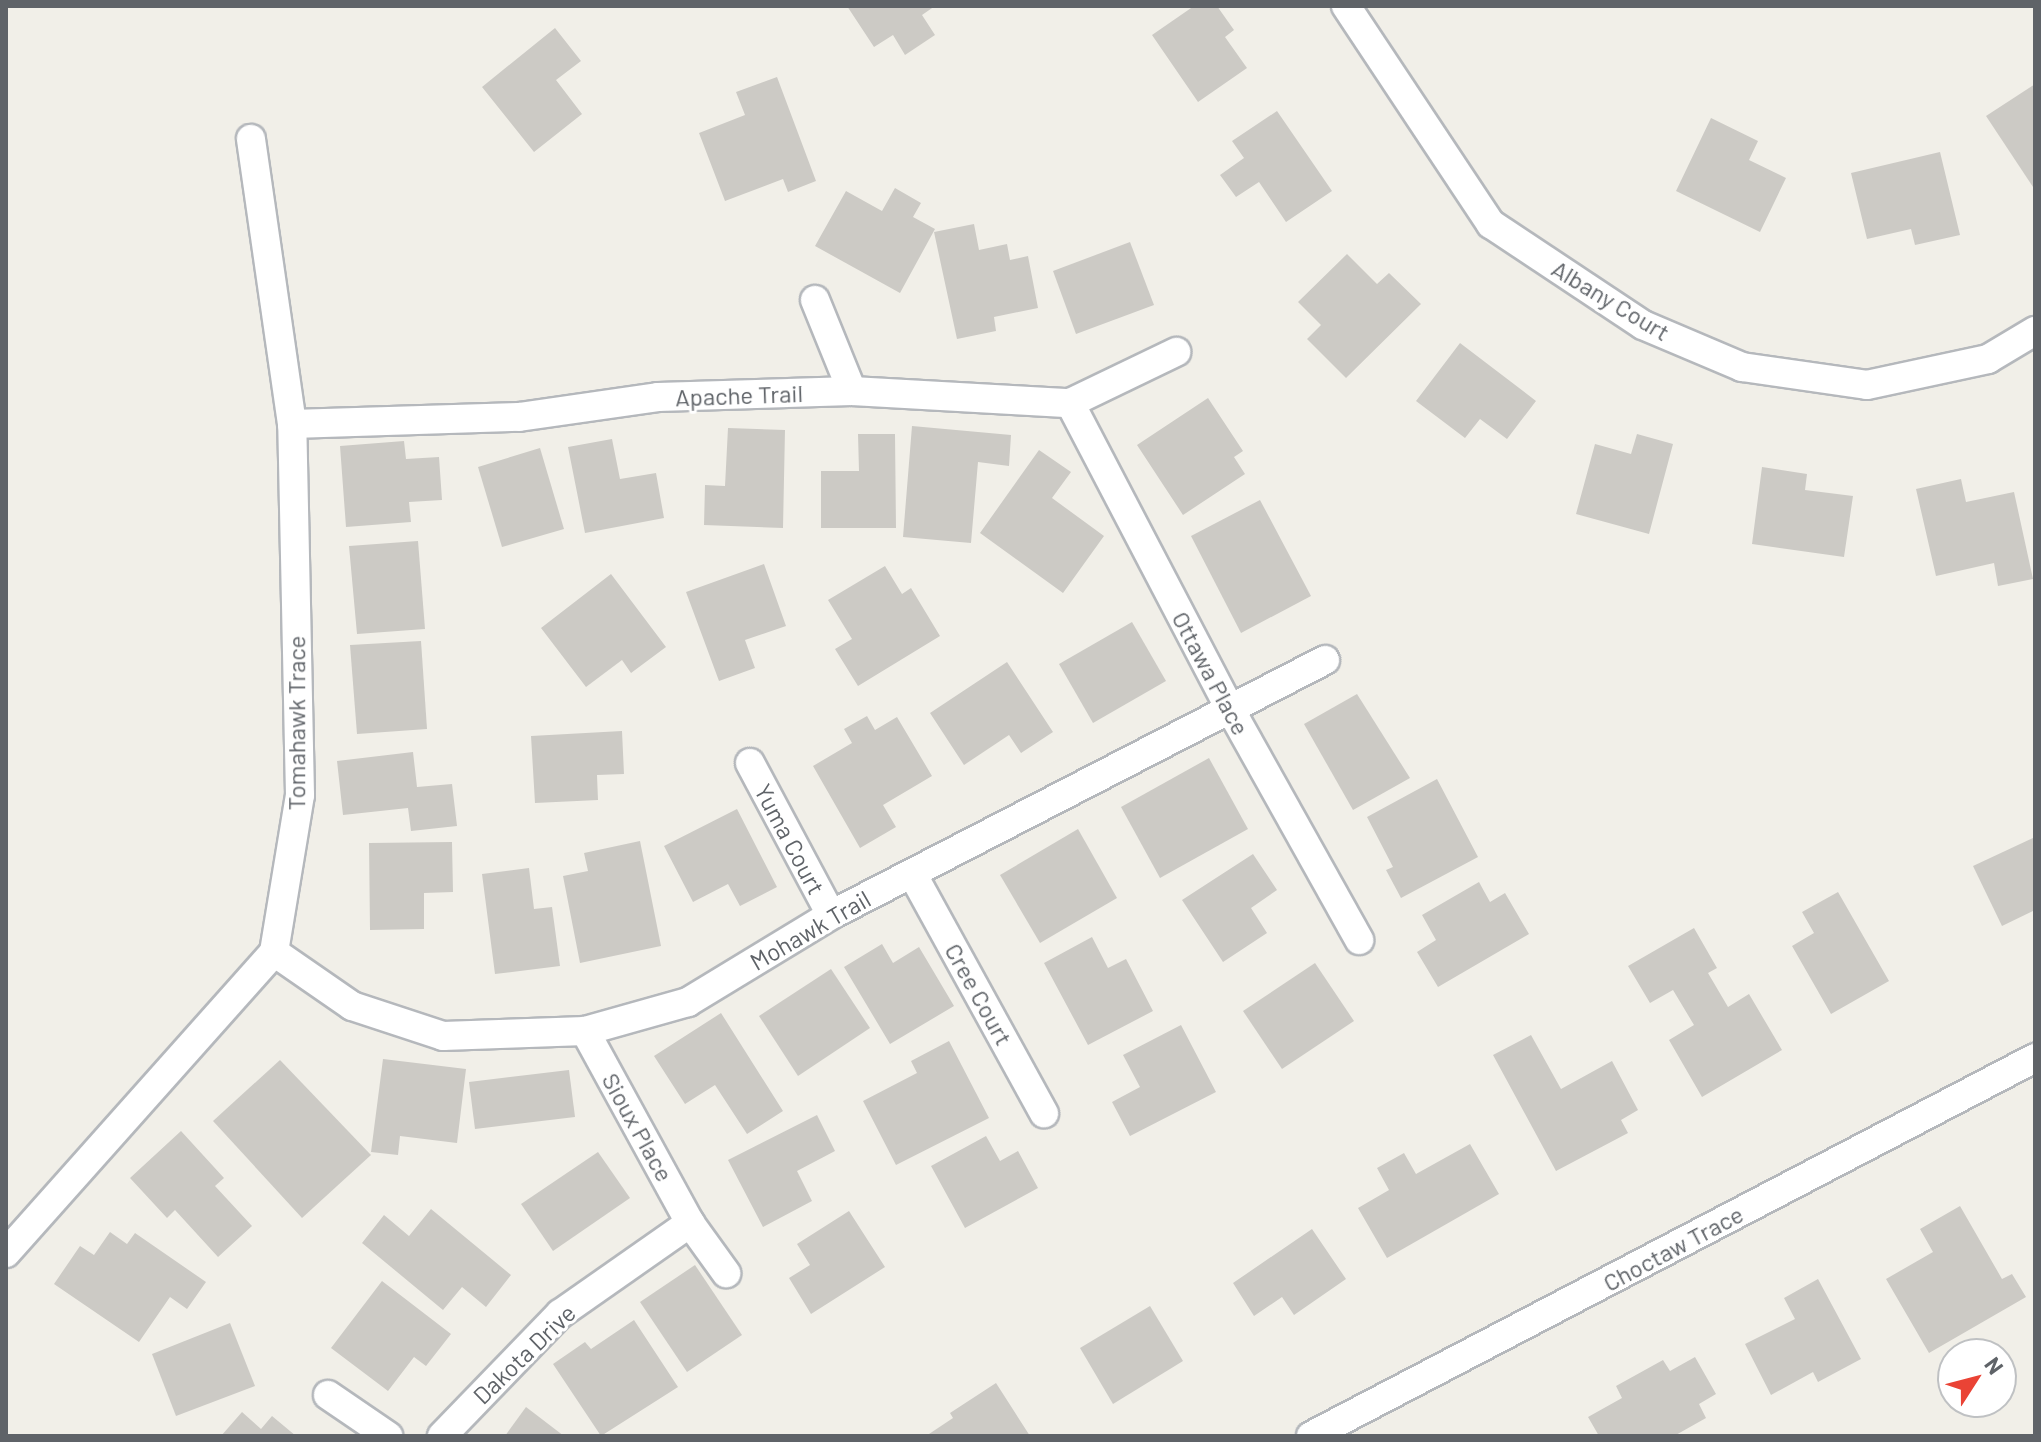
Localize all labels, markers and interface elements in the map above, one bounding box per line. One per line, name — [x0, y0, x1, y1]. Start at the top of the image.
street label: Albany Court — [1547, 254, 1675, 346]
street label: Apache Trail — [675, 378, 803, 412]
street label: Ottawa Place — [1166, 606, 1256, 740]
street label: Tomahawk Trace — [282, 636, 310, 810]
street label: Yuma Court — [749, 779, 831, 899]
street label: Mohawk Trail — [745, 884, 875, 976]
street label: Cree Court — [939, 938, 1019, 1050]
street label: Sioux Place — [596, 1068, 680, 1186]
street label: Choctaw Trace — [1598, 1199, 1748, 1297]
street label: Dakota Drive — [467, 1298, 581, 1410]
north arrow — [1937, 1338, 2017, 1418]
text: N — [1980, 1351, 2010, 1379]

